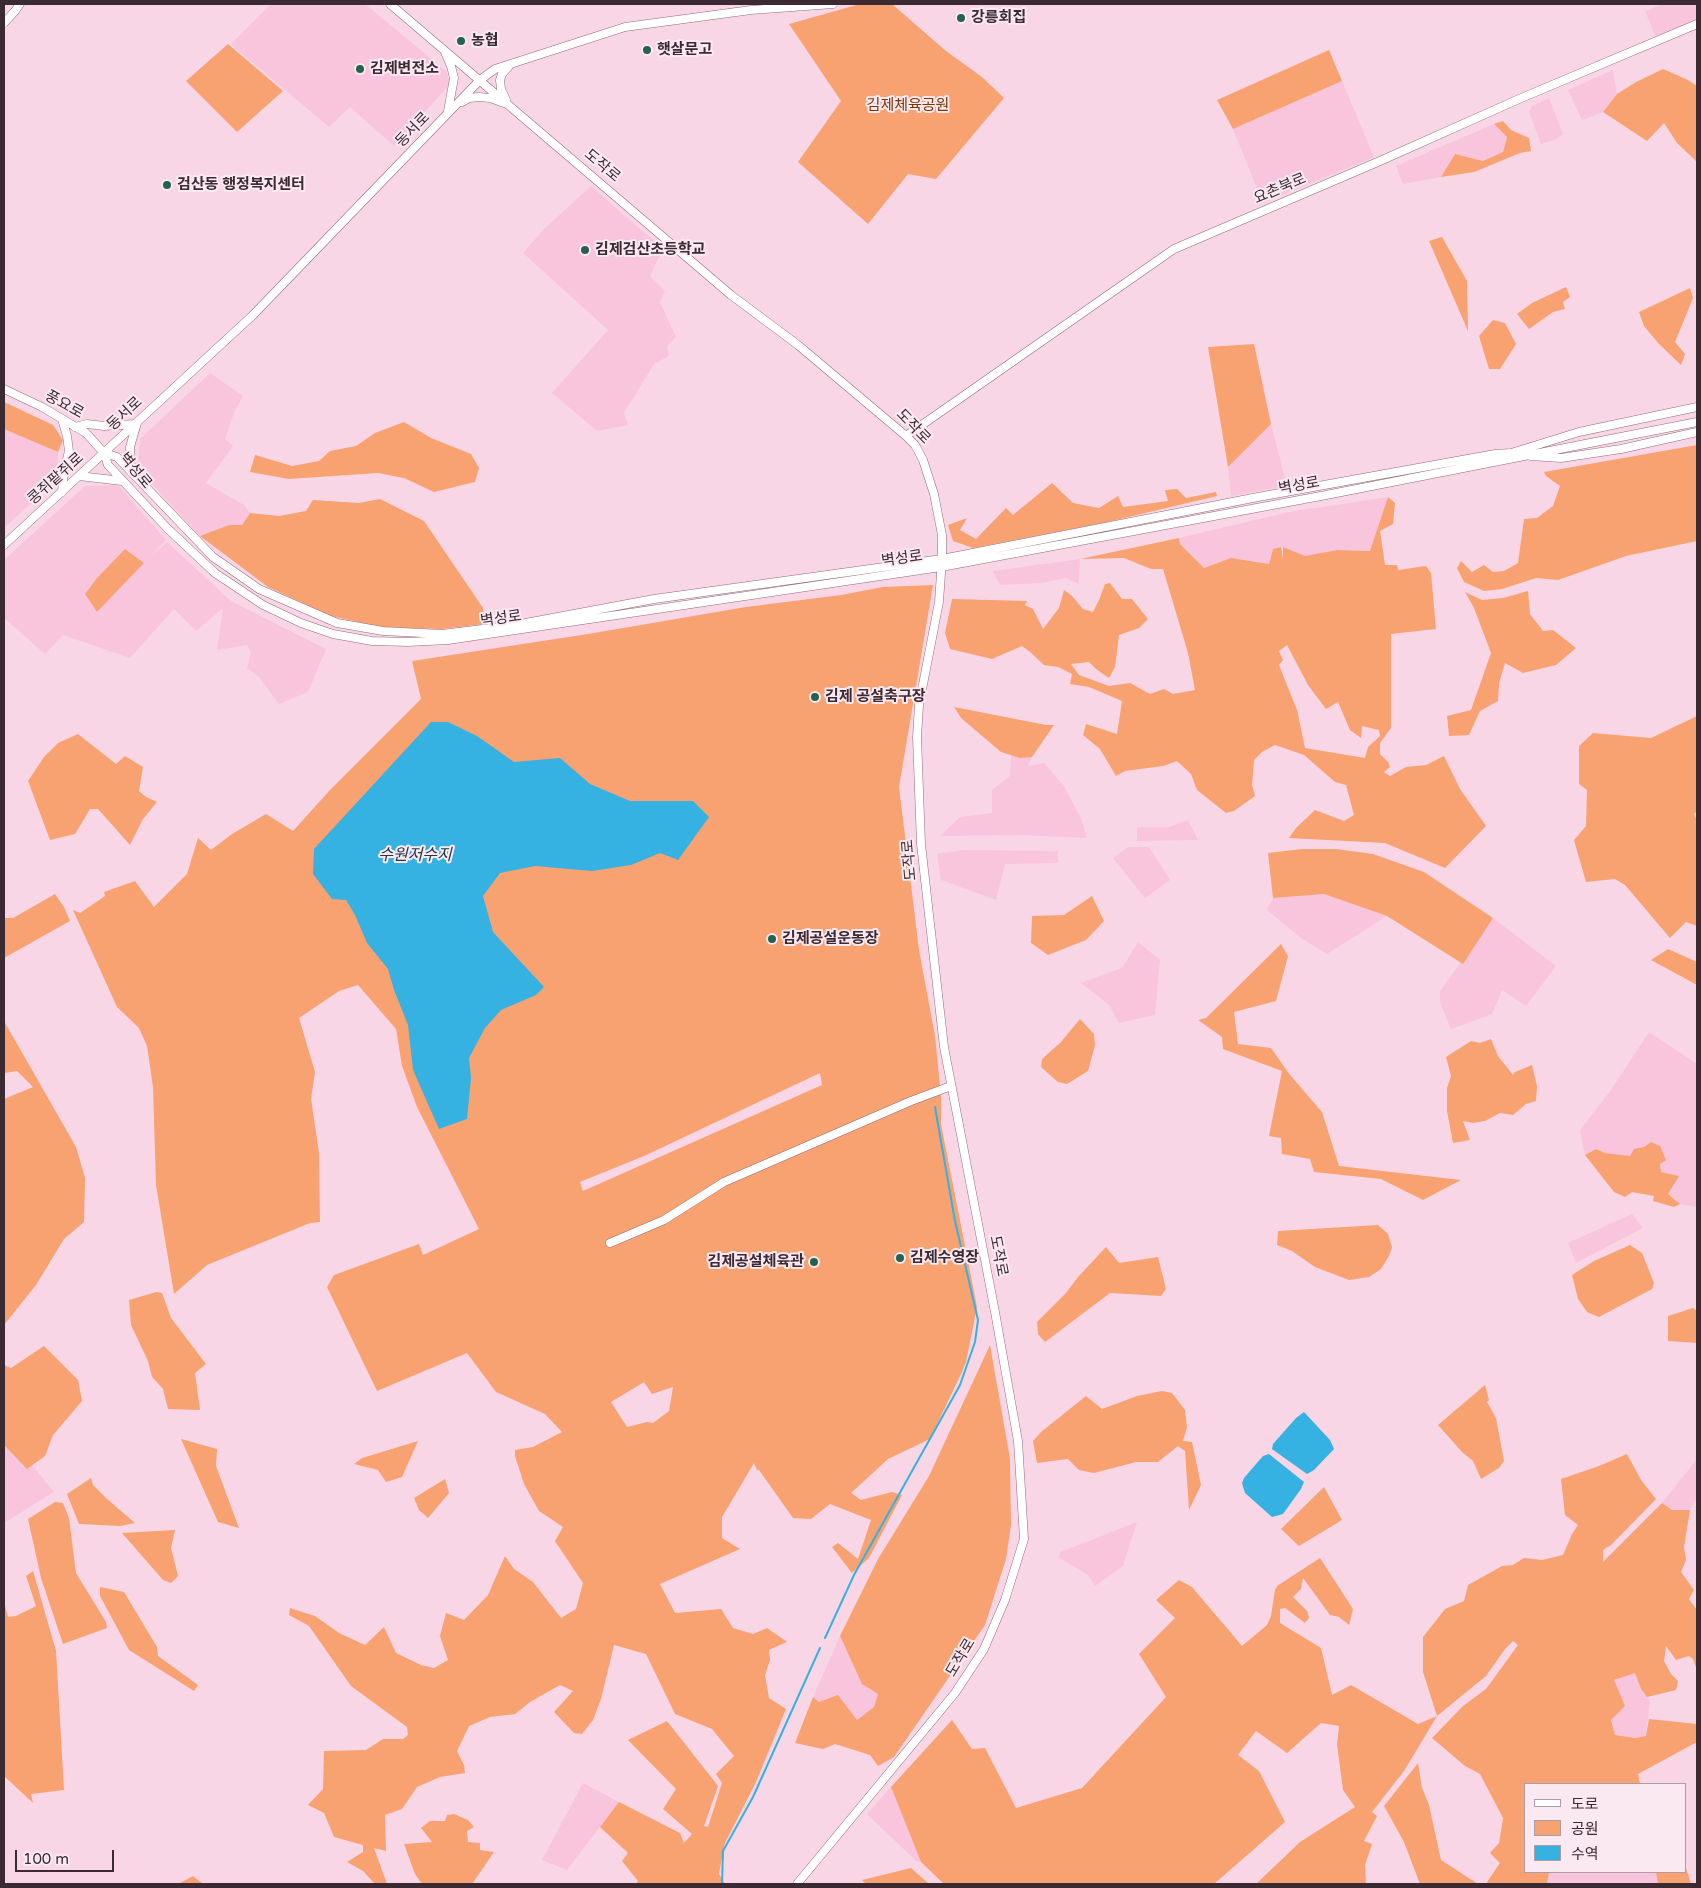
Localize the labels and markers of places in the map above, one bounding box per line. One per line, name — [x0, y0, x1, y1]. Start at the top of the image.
place label: 강릉회집 — [971, 9, 1026, 27]
marker: 강릉회집 — [955, 12, 967, 24]
place label: 농협 — [471, 32, 499, 50]
marker: 농협 — [455, 35, 467, 47]
place label: 햇살문고 — [657, 41, 712, 59]
marker: 햇살문고 — [641, 44, 653, 56]
place label: 김제변전소 — [370, 60, 439, 78]
marker: 김제변전소 — [354, 63, 366, 75]
place label: 검산동 행정복지센터 — [177, 176, 305, 194]
marker: 검산동 행정복지센터 — [161, 179, 173, 191]
place label: 김제검산초등학교 — [595, 241, 705, 259]
marker: 김제검산초등학교 — [579, 244, 591, 256]
place label: 김제 공설축구장 — [825, 688, 925, 706]
marker: 김제 공설축구장 — [809, 691, 821, 703]
place label: 김제공설운동장 — [782, 930, 879, 948]
marker: 김제공설운동장 — [766, 933, 778, 945]
place label: 김제수영장 — [910, 1249, 979, 1267]
marker: 김제수영장 — [894, 1252, 906, 1264]
place label: 김제공설체육관 — [707, 1253, 804, 1271]
marker: 김제공설체육관 — [808, 1256, 820, 1268]

